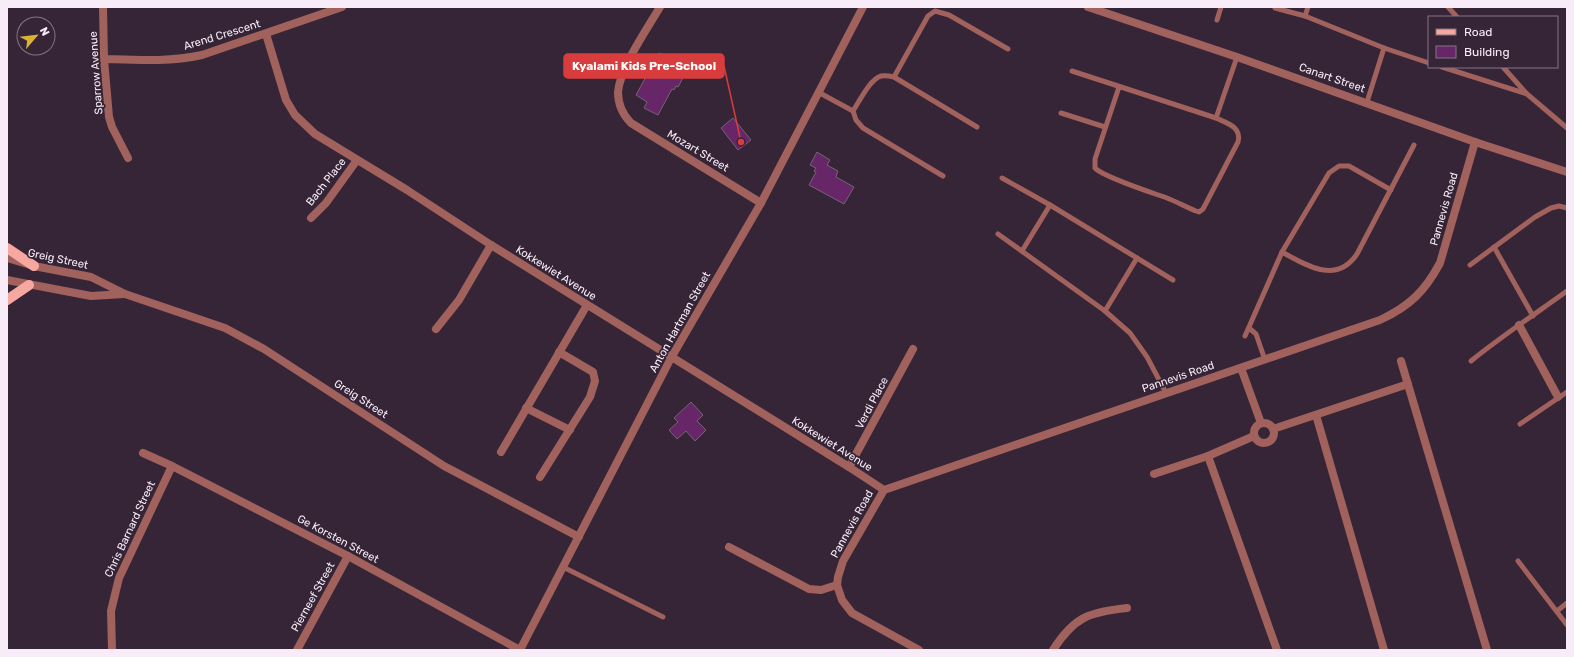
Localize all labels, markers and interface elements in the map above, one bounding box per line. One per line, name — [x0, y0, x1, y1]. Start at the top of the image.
north arrow — [16, 16, 56, 56]
legend — [1428, 16, 1558, 68]
street label: Arend Crescent — [182, 17, 263, 53]
text: N — [37, 25, 52, 38]
text: Road — [1464, 25, 1492, 39]
street label: Sparrow Avenue — [87, 31, 105, 115]
text: Building — [1464, 45, 1510, 59]
callout: Kyalami Kids Pre-School — [564, 54, 724, 78]
text: Kyalami Kids Pre-School — [572, 59, 716, 73]
street label: Canart Street — [1297, 61, 1367, 96]
street label: Mozart Street — [665, 127, 732, 175]
street label: Bach Place — [303, 156, 349, 208]
street label: Pannevis Road — [1427, 171, 1461, 247]
street label: Kokkewiet Avenue — [513, 243, 599, 303]
street label: Greig Street — [27, 246, 90, 272]
street label: Anton Hartman Street — [647, 269, 713, 375]
street label: Pannevis Road — [1140, 359, 1216, 395]
street label: Verdi Place — [853, 375, 891, 431]
street label: Greig Street — [332, 377, 391, 422]
street label: Kokkewiet Avenue — [789, 414, 875, 474]
street label: Chris Barnard Street — [102, 478, 158, 579]
street label: Pannevis Road — [828, 488, 876, 560]
street label: Ge Korsten Street — [295, 512, 382, 566]
street label: Pierneef Street — [289, 559, 338, 634]

